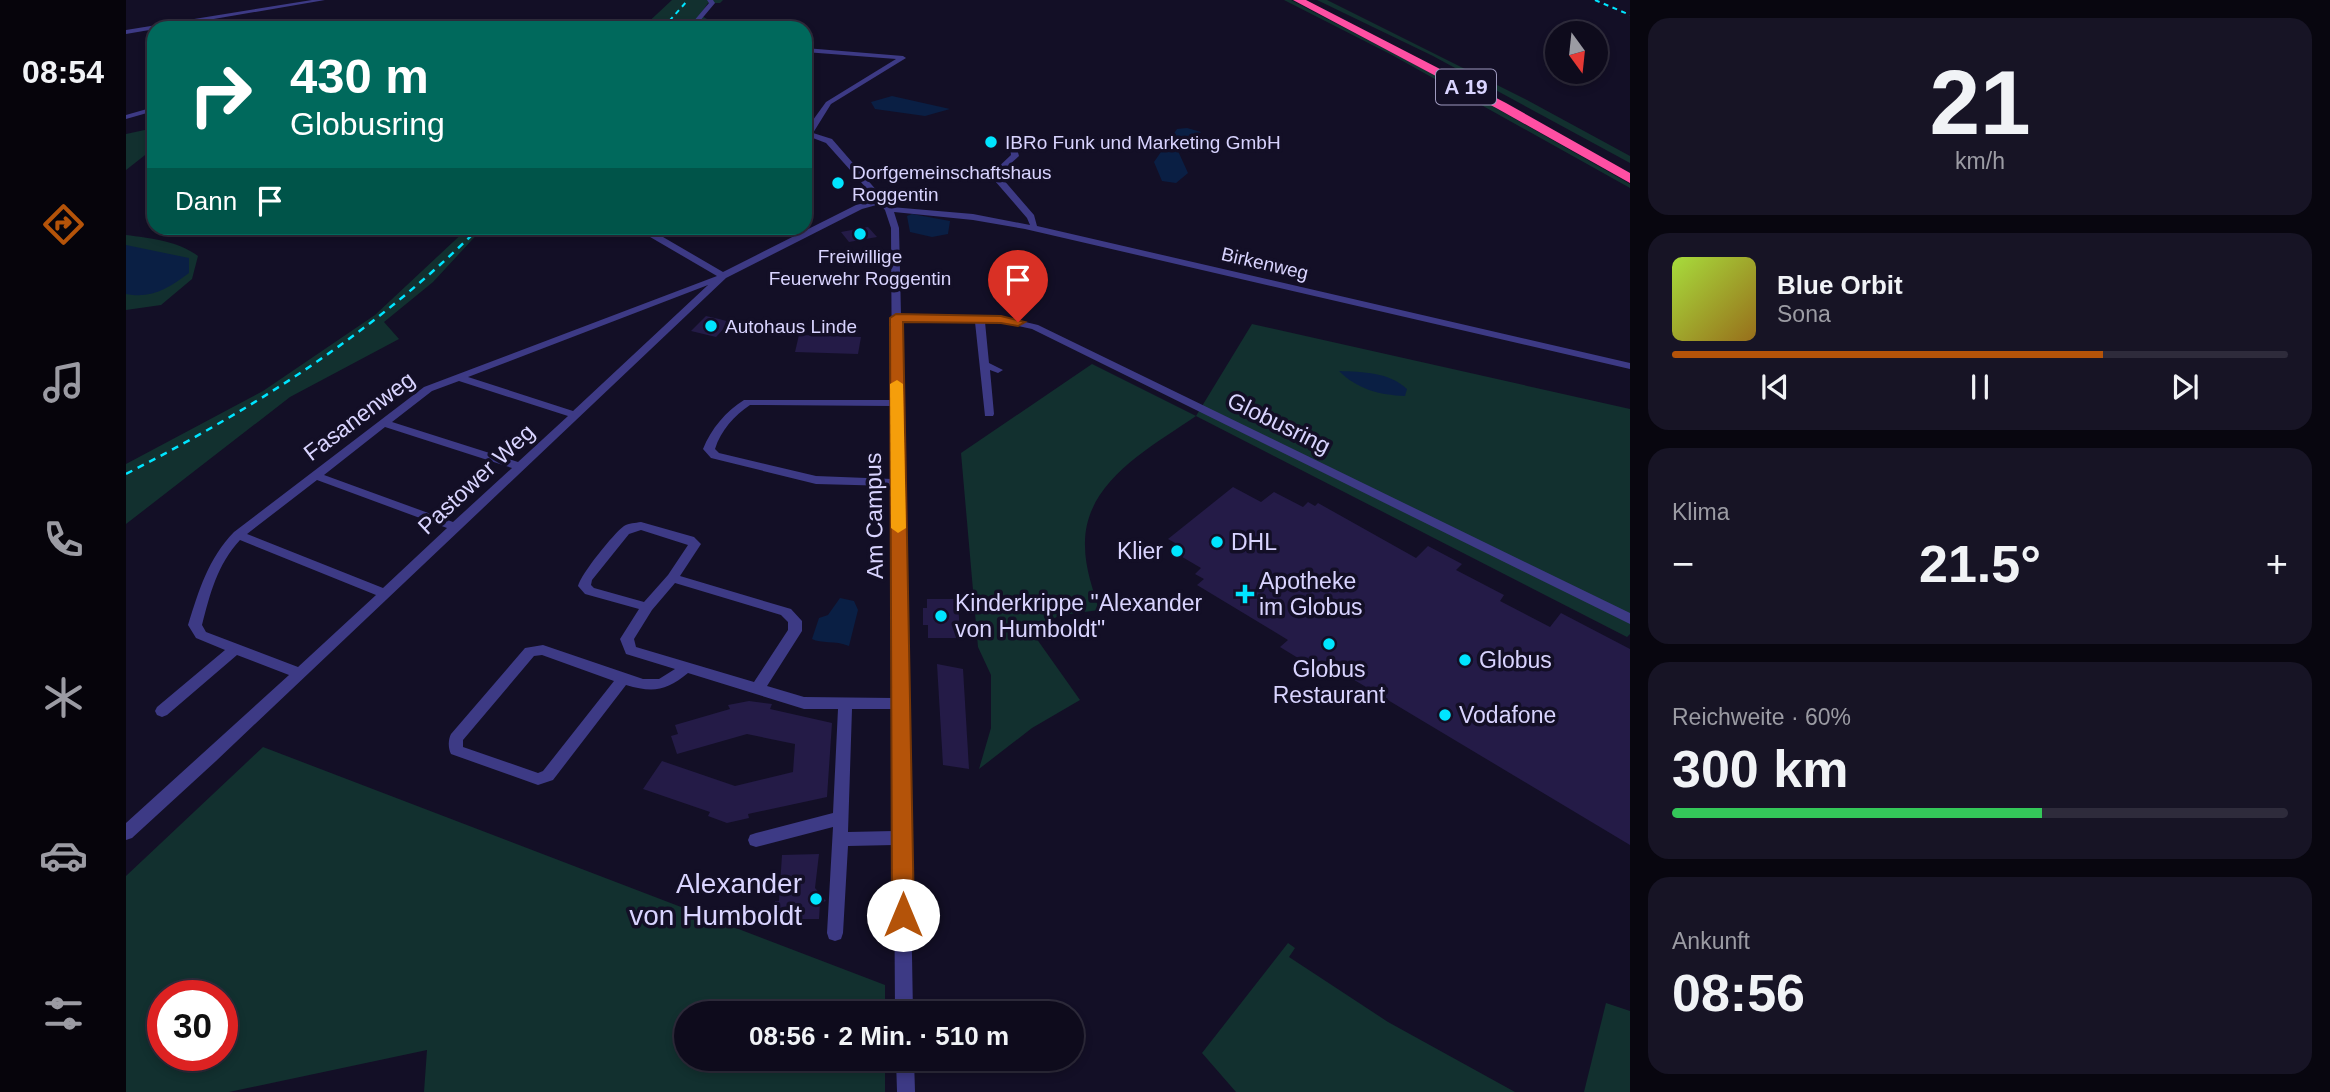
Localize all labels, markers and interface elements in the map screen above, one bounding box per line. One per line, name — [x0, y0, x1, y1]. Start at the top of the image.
north arrow — [1545, 21, 1608, 84]
map controls — [1545, 21, 1608, 84]
icon: right — [175, 49, 266, 140]
text: 430 m — [290, 49, 429, 103]
text: 21 — [1929, 52, 2031, 153]
text: 08:54 — [22, 54, 104, 90]
road number: A 19 — [1436, 70, 1496, 104]
text: Globusring — [290, 106, 445, 142]
place label: IBRo Funk und Marketing GmbH — [1005, 132, 1281, 153]
marker: IBRo Funk und Marketing GmbH — [983, 134, 999, 150]
text: km/h — [1955, 148, 2005, 174]
place label: Dorfgemeinschaftshaus Roggentin — [852, 162, 1052, 205]
marker: Dorfgemeinschaftshaus Roggentin — [830, 175, 846, 191]
icon: arrive — [251, 182, 289, 220]
text: Dann — [175, 186, 237, 216]
icon: directions — [39, 200, 88, 249]
marker: Freiwillige Feuerwehr Roggentin — [852, 226, 868, 242]
street label: Birkenweg — [1219, 243, 1310, 284]
place label: Freiwillige Feuerwehr Roggentin — [769, 246, 951, 289]
pin — [988, 250, 1048, 322]
icon: arrive — [999, 261, 1037, 299]
text: Blue Orbit — [1777, 270, 1903, 300]
text: Sona — [1777, 301, 1831, 327]
place label: Autohaus Linde — [725, 316, 857, 337]
marker: Autohaus Linde — [703, 318, 719, 334]
icon: music — [39, 358, 88, 407]
street label: Fasanenweg — [299, 366, 419, 466]
icon: previous — [1756, 368, 1794, 406]
icon: pause — [1961, 368, 1999, 406]
icon: next — [2166, 368, 2204, 406]
street label: Globusring — [1223, 387, 1335, 459]
street label: Pastower Weg — [413, 419, 539, 539]
street label: Am Campus — [860, 453, 888, 579]
text: Klima — [1672, 499, 1730, 525]
icon: phone — [39, 515, 88, 564]
place label: DHL — [1231, 529, 1277, 555]
marker: DHL — [1209, 534, 1225, 550]
text: 21.5° — [1919, 535, 2041, 593]
place label: Klier — [1117, 538, 1163, 564]
marker: Klier — [1169, 543, 1185, 559]
text: − — [1672, 543, 1694, 585]
text: + — [2266, 543, 2288, 585]
place label: Apotheke im Globus — [1259, 568, 1363, 620]
marker: Apotheke im Globus — [1237, 586, 1253, 602]
place label: Kinderkrippe "Alexander von Humboldt" — [955, 590, 1203, 642]
marker: Kinderkrippe "Alexander von Humboldt" — [933, 608, 949, 624]
marker: Globus Restaurant — [1321, 636, 1337, 652]
place label: Globus — [1479, 647, 1552, 673]
marker: Globus — [1457, 652, 1473, 668]
place label: Globus Restaurant — [1273, 656, 1386, 708]
icon: climate — [39, 673, 88, 722]
place label: Vodafone — [1459, 702, 1556, 728]
text: Reichweite · 60% — [1672, 704, 1851, 730]
marker: Vodafone — [1437, 707, 1453, 723]
text: 300 km — [1672, 740, 1848, 798]
icon: car — [39, 831, 88, 880]
place label: Alexander von Humboldt — [629, 868, 802, 931]
position arrow — [866, 878, 940, 952]
marker: Alexander von Humboldt — [808, 891, 824, 907]
text: Ankunft — [1672, 928, 1750, 954]
text: 08:56 — [1672, 964, 1805, 1022]
speed limit sign: 30 — [147, 980, 238, 1071]
icon: filters — [39, 989, 88, 1038]
text: 08:56 · 2 Min. · 510 m — [749, 1021, 1009, 1051]

